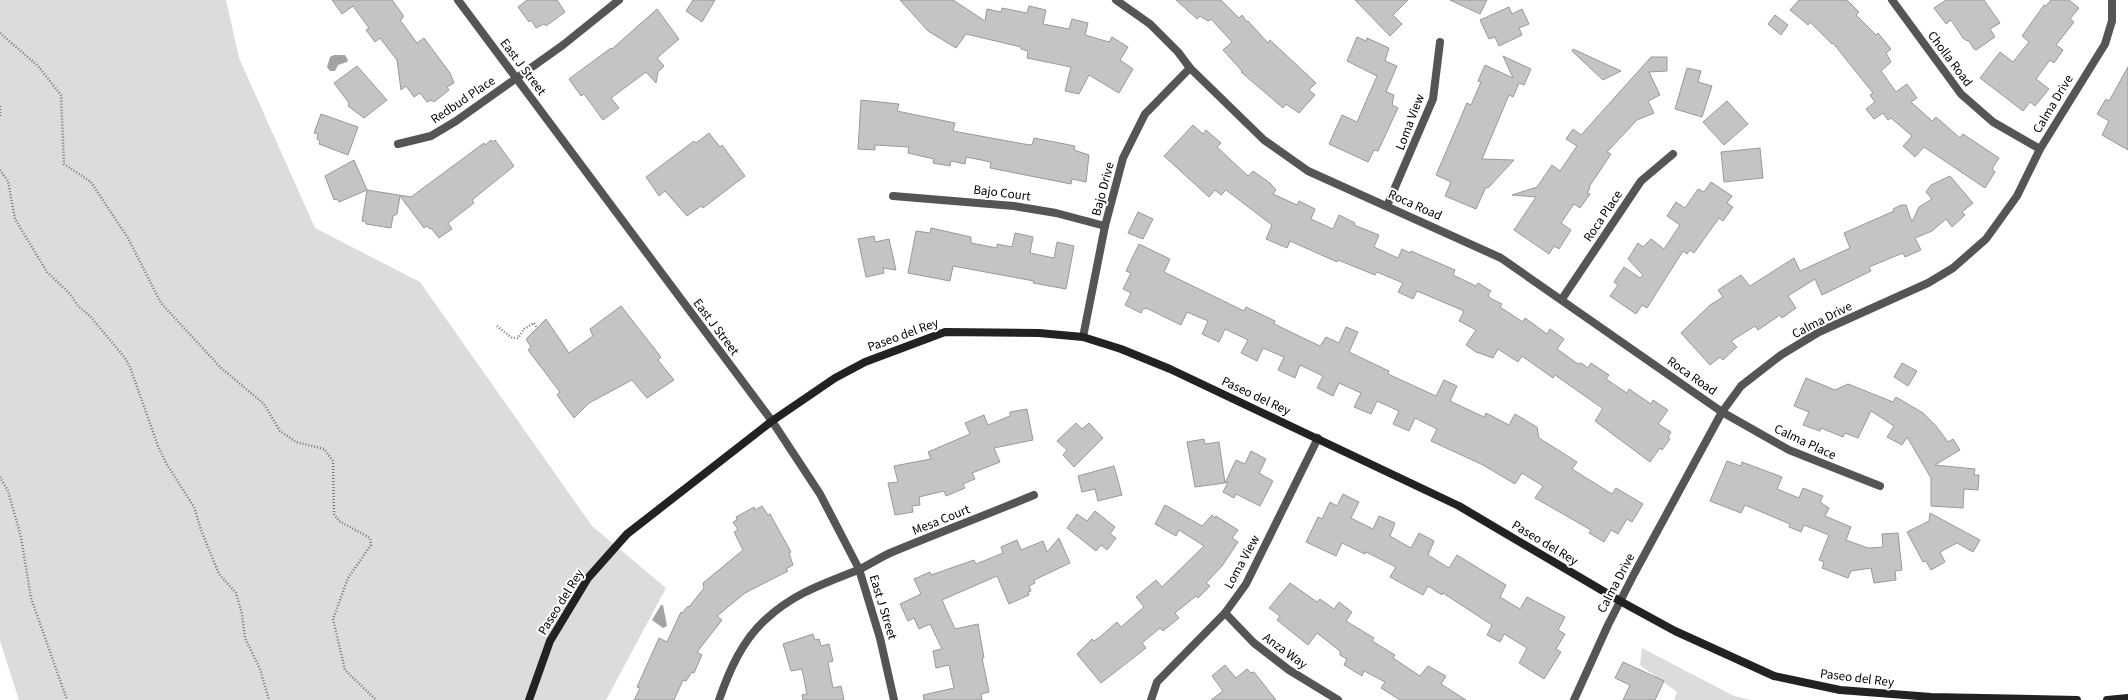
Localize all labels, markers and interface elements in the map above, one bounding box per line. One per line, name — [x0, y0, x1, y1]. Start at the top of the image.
street label: Cholla Road — [1923, 28, 1977, 90]
street label: East J Street — [496, 35, 551, 100]
street label: Calma Drive — [2028, 71, 2078, 137]
street label: Redbud Place — [427, 72, 499, 128]
street label: Loma View — [1391, 91, 1429, 153]
street label: Bajo Drive — [1087, 160, 1119, 218]
street label: Bajo Court — [972, 181, 1032, 206]
street label: Roca Road — [1385, 185, 1445, 225]
street label: Roca Place — [1579, 187, 1627, 245]
street label: East J Street — [689, 295, 744, 360]
street label: Calma Drive — [1789, 297, 1855, 343]
street label: Paseo del Rey — [865, 314, 941, 356]
street label: Roca Road — [1663, 352, 1721, 400]
street label: Paseo del Rey — [1219, 372, 1293, 420]
street label: Calma Place — [1771, 420, 1839, 464]
street label: Mesa Court — [909, 500, 973, 540]
street label: Paseo del Rey — [1509, 516, 1581, 570]
street label: Loma View — [1220, 531, 1264, 592]
street label: Calma Drive — [1593, 550, 1639, 616]
street label: Paseo del Rey — [534, 566, 588, 638]
street label: East J Street — [865, 572, 902, 642]
street label: Anza Way — [1259, 629, 1311, 673]
street label: Paseo del Rey — [1819, 665, 1895, 691]

